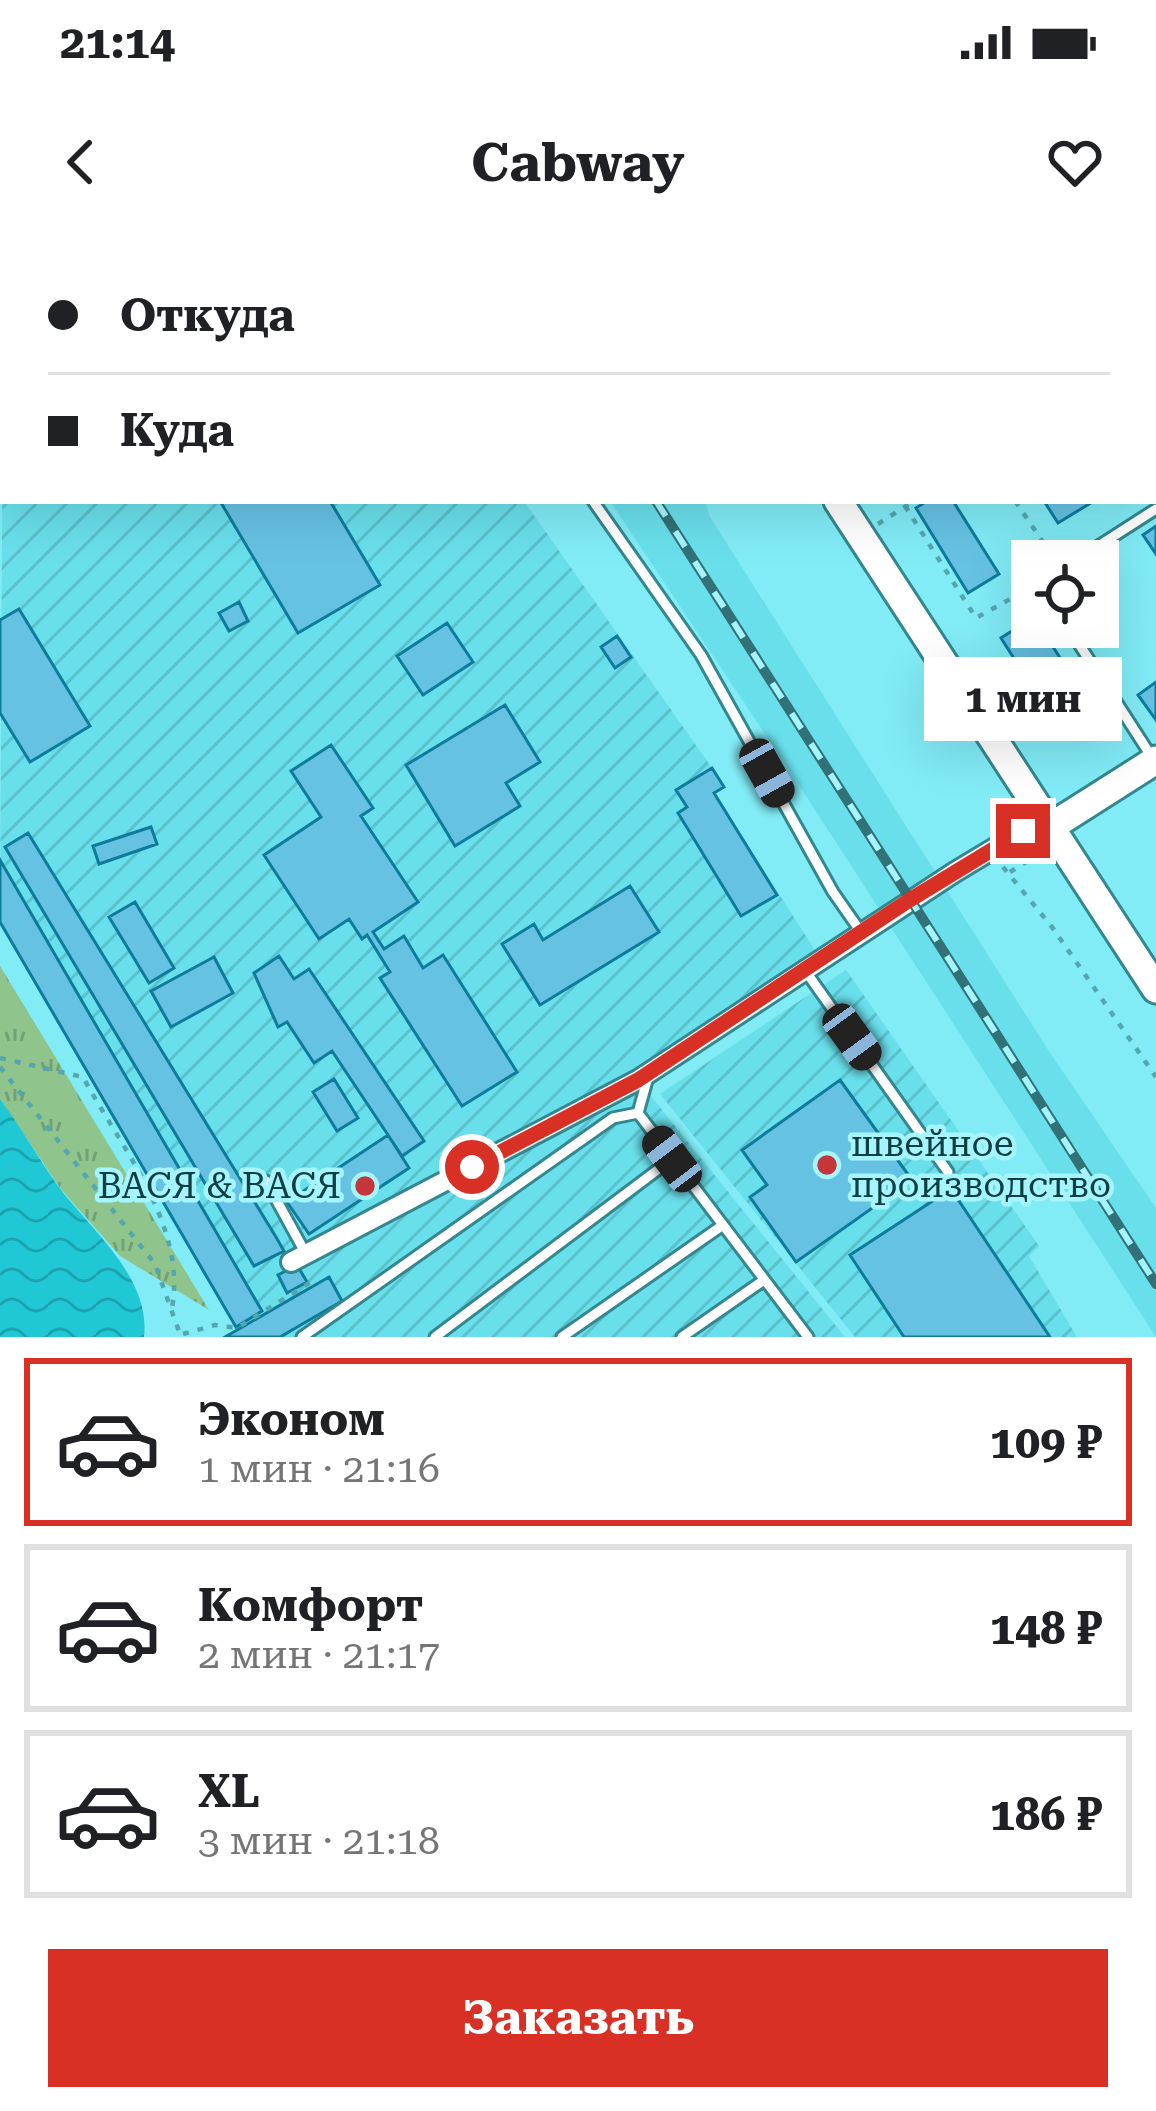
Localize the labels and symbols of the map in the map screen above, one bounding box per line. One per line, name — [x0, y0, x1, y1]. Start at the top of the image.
callout: 1 мин — [924, 657, 1122, 741]
car — [734, 733, 800, 813]
route end — [996, 804, 1050, 858]
car — [816, 997, 888, 1077]
car — [636, 1119, 708, 1199]
place label: швейное производство — [851, 1123, 1111, 1206]
route start — [445, 1140, 499, 1194]
marker: швейное производство — [814, 1152, 840, 1178]
place label: ВАСЯ & ВАСЯ — [98, 1165, 341, 1207]
marker: ВАСЯ & ВАСЯ — [352, 1173, 378, 1199]

